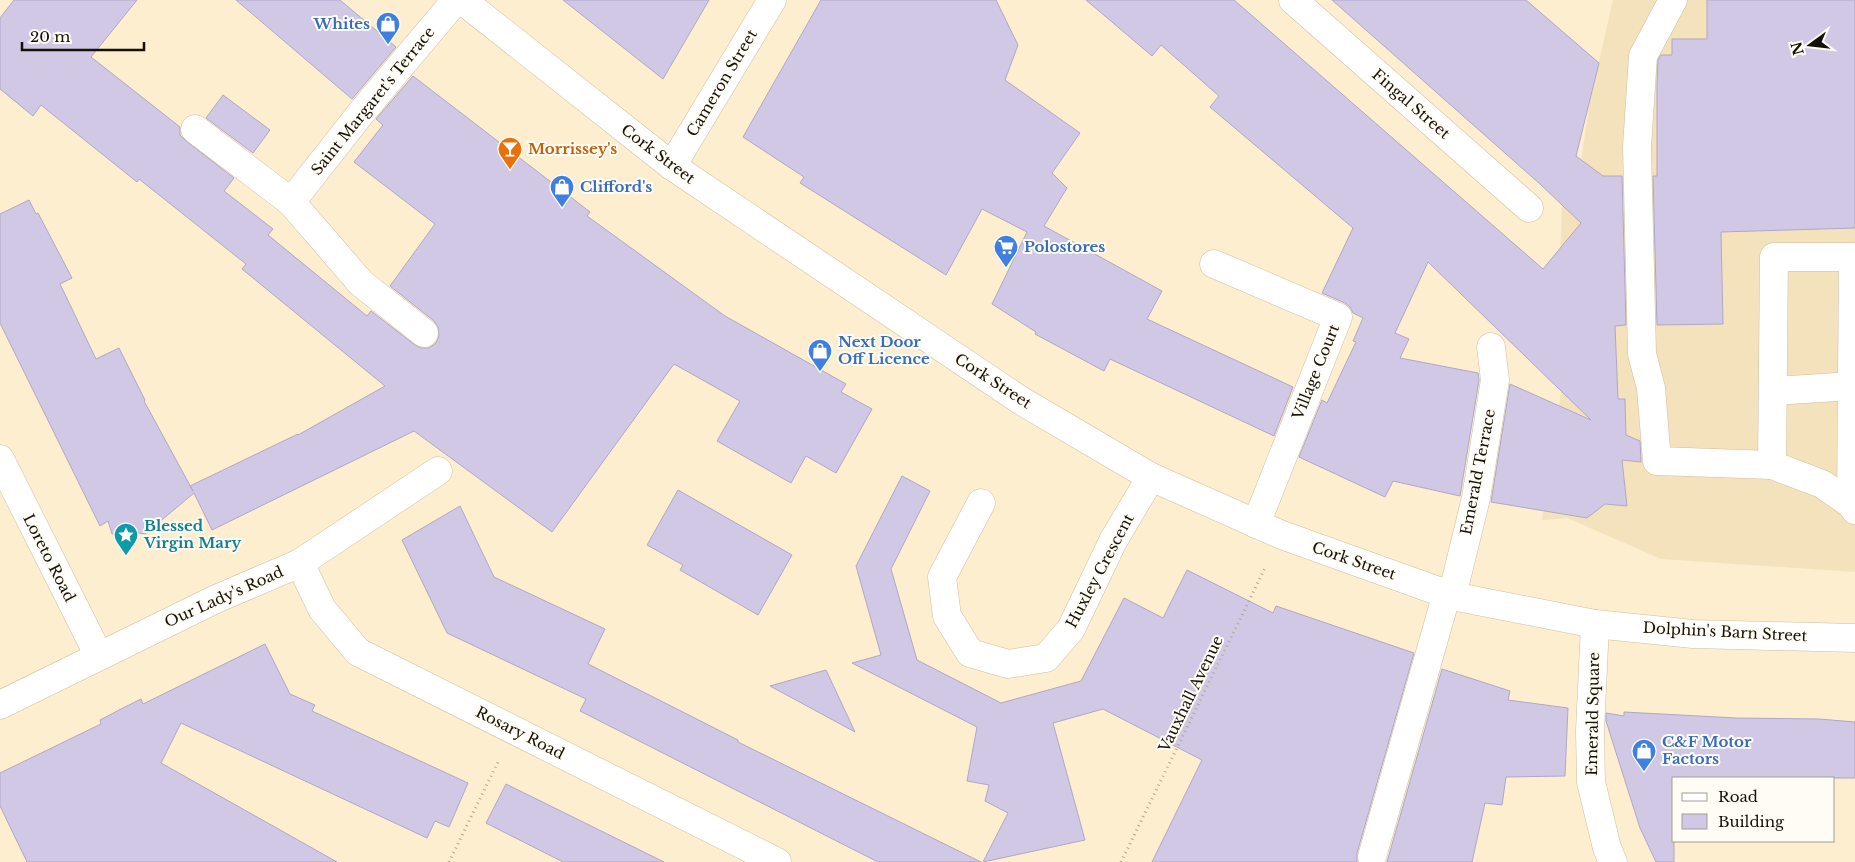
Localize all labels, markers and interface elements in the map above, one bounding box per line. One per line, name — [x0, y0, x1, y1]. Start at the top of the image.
shop icon: Whites — [375, 11, 401, 45]
place label: Whites — [313, 14, 370, 33]
scale bar — [22, 20, 145, 52]
north arrow — [1785, 20, 1835, 70]
street label: Saint Margaret's Terrace — [307, 23, 438, 179]
street label: Cameron Street — [682, 25, 761, 140]
text: 20 m — [30, 27, 70, 46]
text: N — [1787, 40, 1808, 57]
street label: Fingal Street — [1368, 65, 1454, 143]
street label: Cork Street — [618, 120, 699, 188]
bar icon: Morrissey's — [497, 136, 523, 170]
place label: Morrissey's — [528, 139, 617, 158]
shop icon: Clifford's — [549, 174, 575, 208]
place label: Clifford's — [580, 177, 652, 196]
supermarket icon: Polostores — [993, 234, 1019, 268]
place label: Polostores — [1024, 237, 1105, 256]
street label: Village Court — [1287, 321, 1343, 423]
place label: Next Door Off Licence — [838, 332, 930, 368]
shop icon: Next Door Off Licence — [807, 338, 833, 372]
street label: Cork Street — [951, 349, 1035, 413]
street label: Emerald Terrace — [1456, 407, 1499, 537]
street label: Huxley Crescent — [1061, 510, 1138, 631]
street label: Loreto Road — [19, 511, 80, 605]
place label: Blessed Virgin Mary — [143, 516, 241, 552]
place icon: Blessed Virgin Mary — [113, 522, 139, 556]
street label: Cork Street — [1310, 537, 1399, 584]
street label: Our Lady's Road — [161, 562, 286, 631]
street label: Dolphin's Barn Street — [1642, 618, 1808, 645]
street label: Vauxhall Avenue — [1154, 633, 1227, 756]
street label: Emerald Square — [1582, 652, 1603, 776]
street label: Rosary Road — [473, 702, 568, 763]
place label: C&F Motor Factors — [1662, 732, 1752, 768]
shop icon: C&F Motor Factors — [1631, 738, 1657, 772]
legend — [1672, 777, 1835, 842]
text: Road — [1718, 787, 1758, 806]
text: Building — [1718, 812, 1785, 831]

